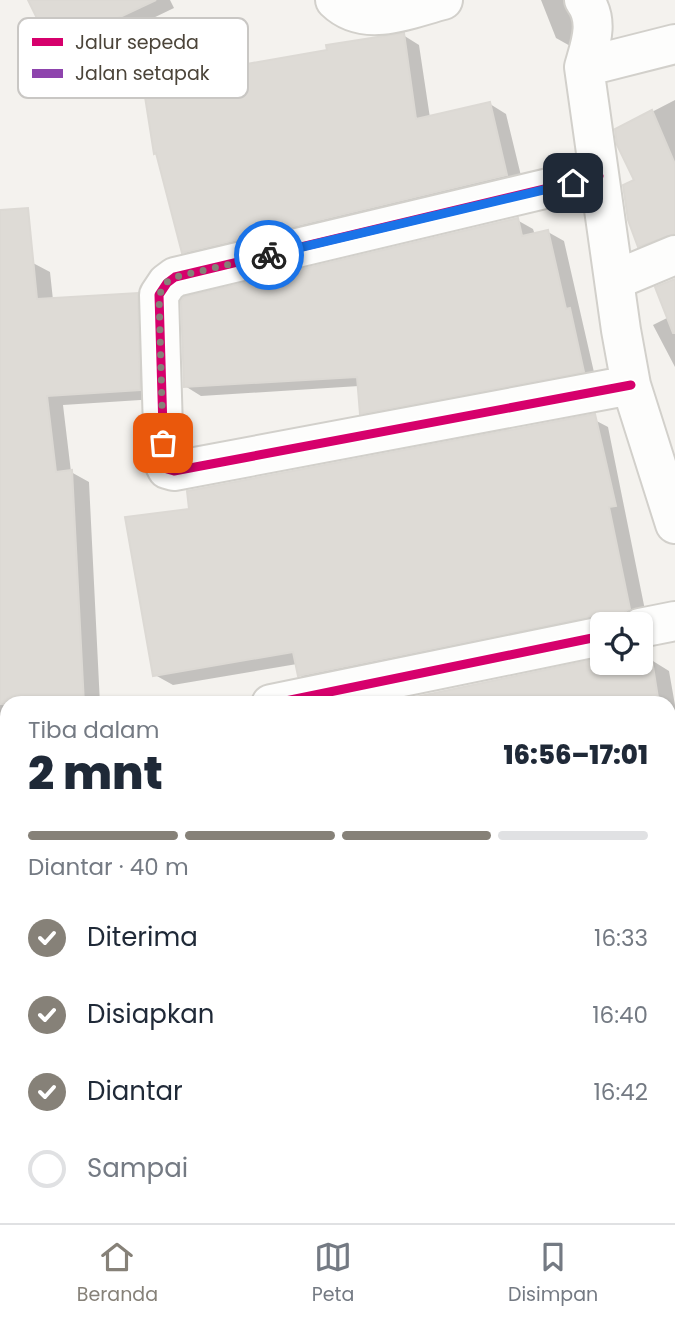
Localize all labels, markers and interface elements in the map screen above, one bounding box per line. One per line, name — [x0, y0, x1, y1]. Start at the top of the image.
legend — [18, 18, 248, 98]
text: Jalur sepeda — [75, 29, 199, 56]
text: Jalan setapak — [75, 60, 210, 87]
pin — [543, 153, 603, 213]
icon: home — [554, 164, 592, 202]
courier — [234, 220, 304, 290]
icon: bike — [250, 236, 288, 274]
pin — [133, 413, 193, 473]
icon: bag — [144, 424, 182, 462]
map controls — [590, 612, 653, 675]
button: locate — [590, 612, 653, 675]
text: Tiba dalam — [28, 714, 159, 746]
text: 16:56–17:01 — [503, 737, 648, 773]
text: 2 mnt — [28, 741, 163, 805]
text: Diantar · 40 m — [28, 851, 189, 883]
icon: check — [28, 919, 66, 957]
text: Diterima — [87, 919, 198, 955]
text: 16:33 — [594, 922, 648, 954]
icon: check — [28, 996, 66, 1034]
text: Disiapkan — [87, 996, 215, 1032]
text: 16:40 — [592, 999, 648, 1031]
icon: check — [28, 1073, 66, 1111]
text: Diantar — [87, 1073, 183, 1109]
text: 16:42 — [593, 1076, 648, 1108]
text: Sampai — [87, 1150, 188, 1186]
tab: Beranda — [77, 1238, 158, 1309]
tab: Peta — [312, 1238, 354, 1309]
tab: Disimpan — [508, 1238, 598, 1309]

